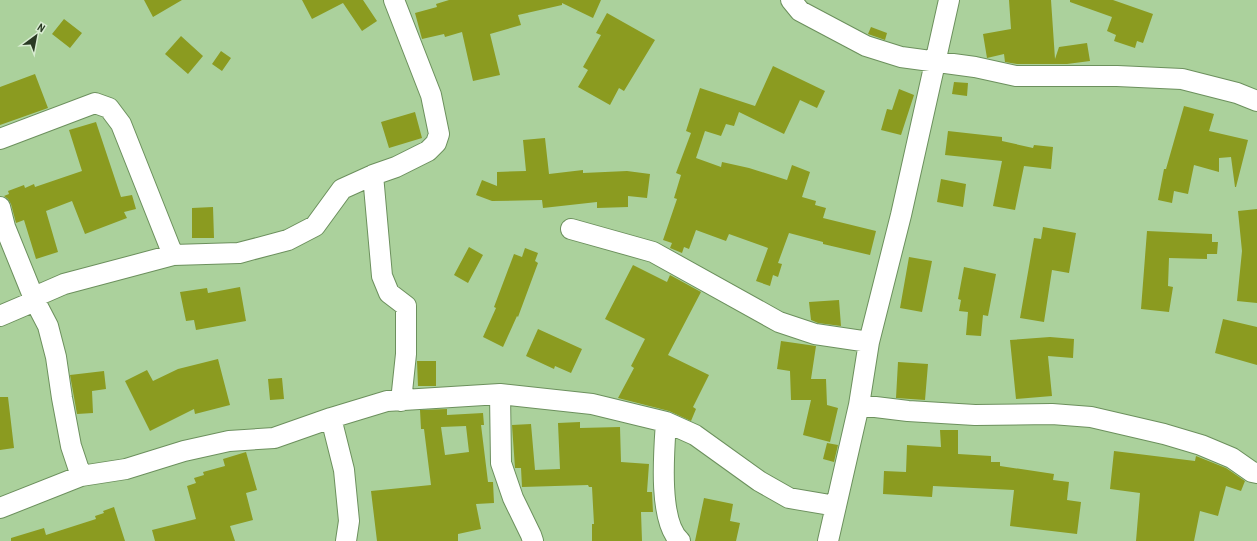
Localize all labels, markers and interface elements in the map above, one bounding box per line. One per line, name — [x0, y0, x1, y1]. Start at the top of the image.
north arrow — [16, 16, 56, 56]
text: N — [35, 20, 48, 35]

